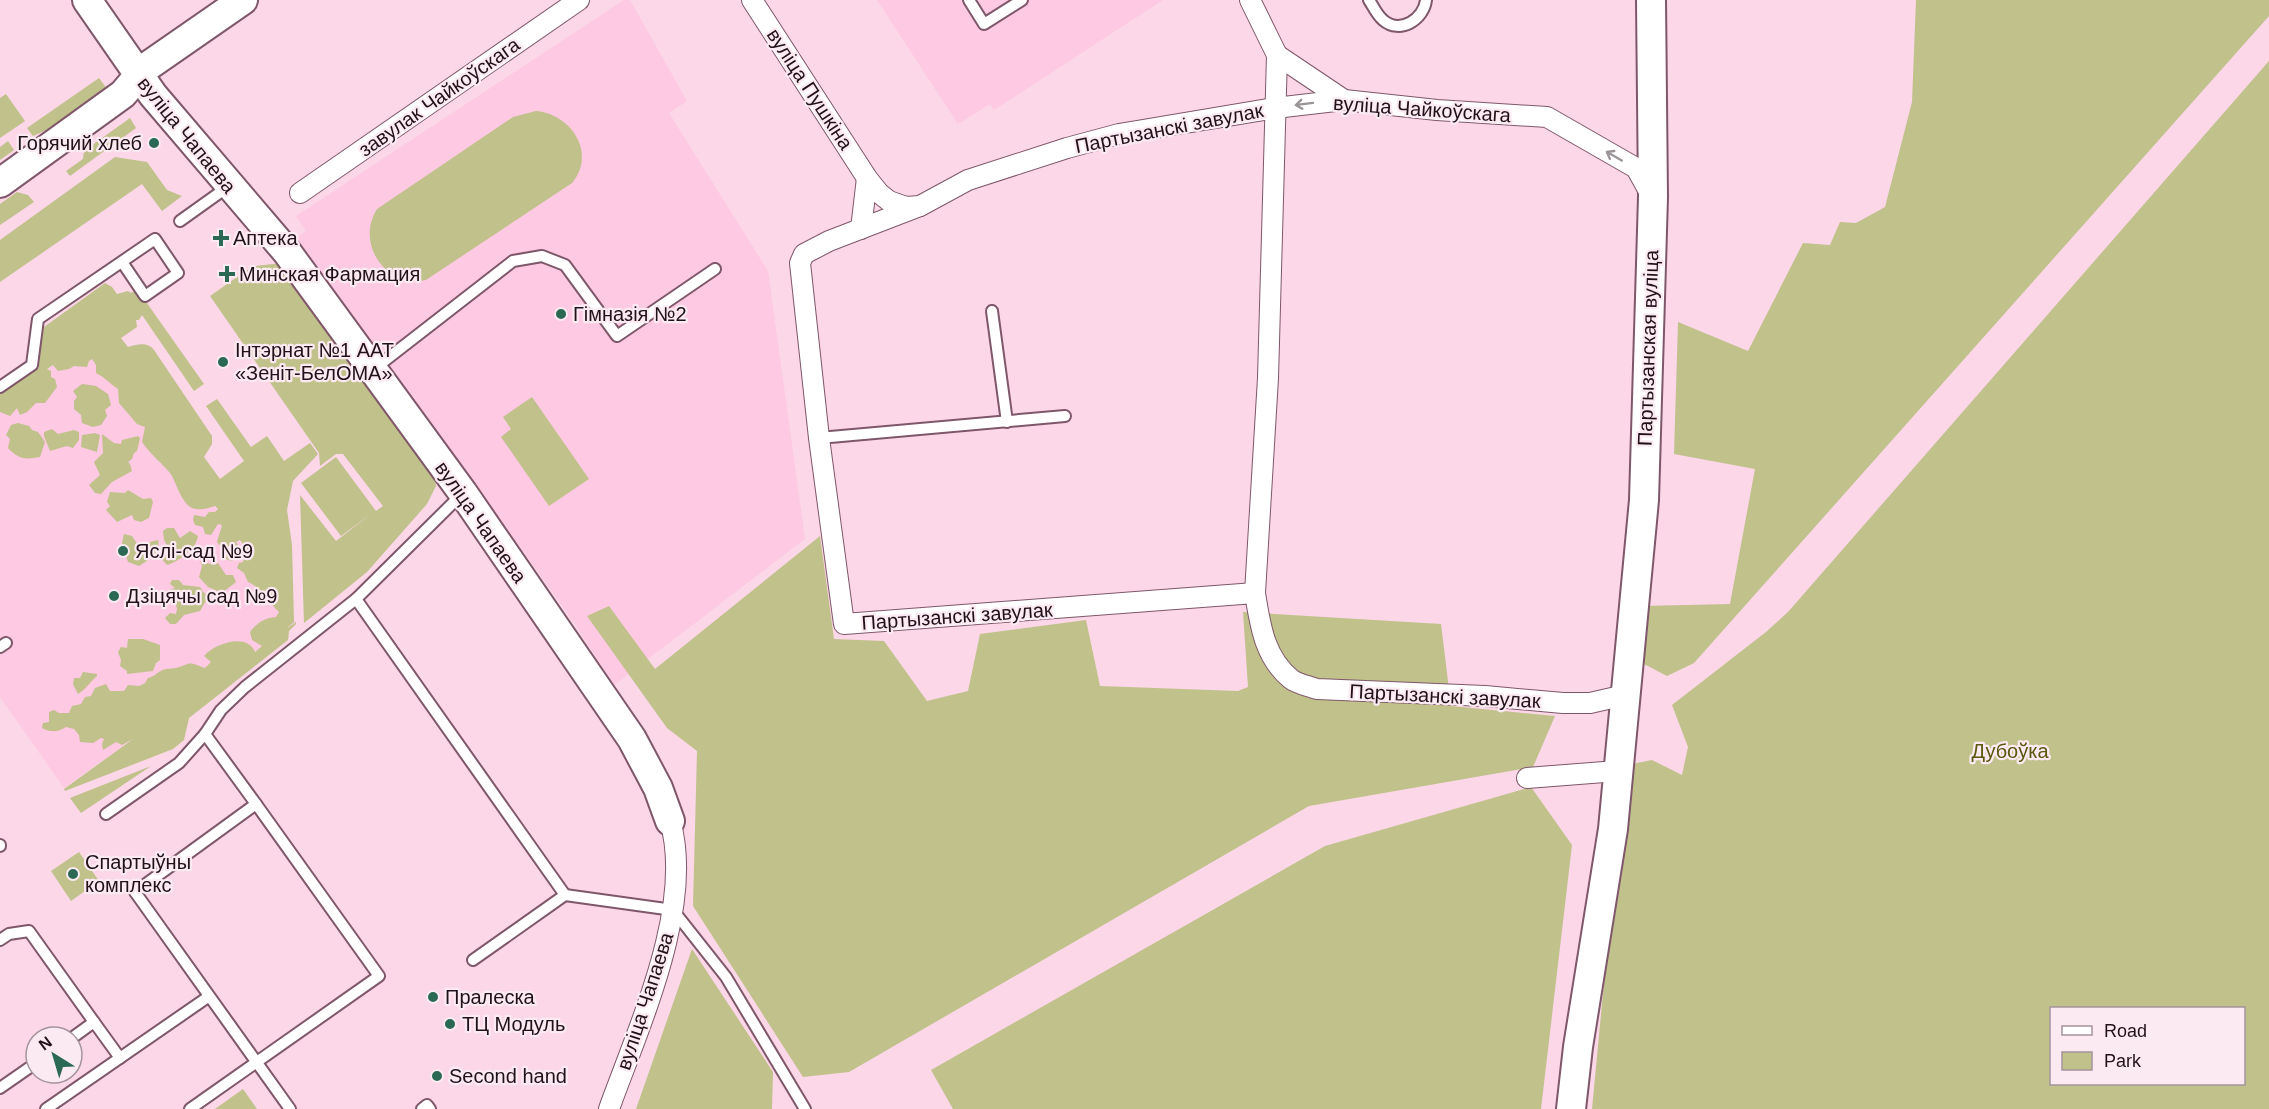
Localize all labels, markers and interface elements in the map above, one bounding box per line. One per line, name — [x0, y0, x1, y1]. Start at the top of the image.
street label: вуліца Пушкіна — [763, 24, 858, 154]
street label: завулак Чайкоўскага — [354, 33, 524, 161]
street label: вуліца Чапаева — [133, 72, 241, 198]
street label: вуліца Чайкоўскага — [1332, 92, 1512, 126]
street label: Партызанскі завулак — [1073, 99, 1265, 157]
one-way arrow — [1295, 99, 1315, 110]
place label: Горячий хлеб — [17, 132, 142, 154]
marker: Горячий хлеб — [147, 136, 161, 150]
one-way arrow — [1606, 149, 1623, 161]
place label: Аптека — [233, 227, 298, 249]
marker: Аптека — [214, 231, 228, 245]
street label: Партызанская вуліца — [1634, 249, 1662, 446]
place label: Минская Фармация — [239, 263, 420, 285]
marker: Минская Фармация — [220, 267, 234, 281]
place label: Гімназія №2 — [573, 303, 687, 325]
marker: Гімназія №2 — [554, 307, 568, 321]
place label: Інтэрнат №1 ААТ «Зеніт-БелОМА» — [235, 339, 394, 384]
marker: Інтэрнат №1 ААТ «Зеніт-БелОМА» — [216, 355, 230, 369]
street label: вуліца Чапаева — [431, 457, 532, 588]
place label: Яслі-сад №9 — [135, 540, 253, 562]
marker: Яслі-сад №9 — [116, 544, 130, 558]
place label: Дзіцячы сад №9 — [126, 585, 277, 607]
marker: Дзіцячы сад №9 — [107, 589, 121, 603]
street label: Партызанскі завулак — [861, 598, 1053, 634]
street label: Партызанскі завулак — [1349, 680, 1541, 712]
park label: Дубоўка — [1971, 740, 2049, 762]
place label: Спартыўны комплекс — [85, 851, 191, 896]
marker: Спартыўны комплекс — [66, 867, 80, 881]
street label: вуліца Чапаева — [612, 929, 678, 1072]
place label: Пралеска — [445, 986, 536, 1008]
marker: Пралеска — [426, 990, 440, 1004]
legend — [2050, 1007, 2245, 1085]
place label: ТЦ Модуль — [462, 1013, 565, 1035]
marker: ТЦ Модуль — [443, 1017, 457, 1031]
text: Road — [2104, 1021, 2147, 1041]
north arrow — [24, 1025, 84, 1085]
text: N — [36, 1033, 55, 1054]
text: Park — [2104, 1051, 2142, 1071]
place label: Second hand — [449, 1065, 567, 1087]
marker: Second hand — [430, 1069, 444, 1083]

